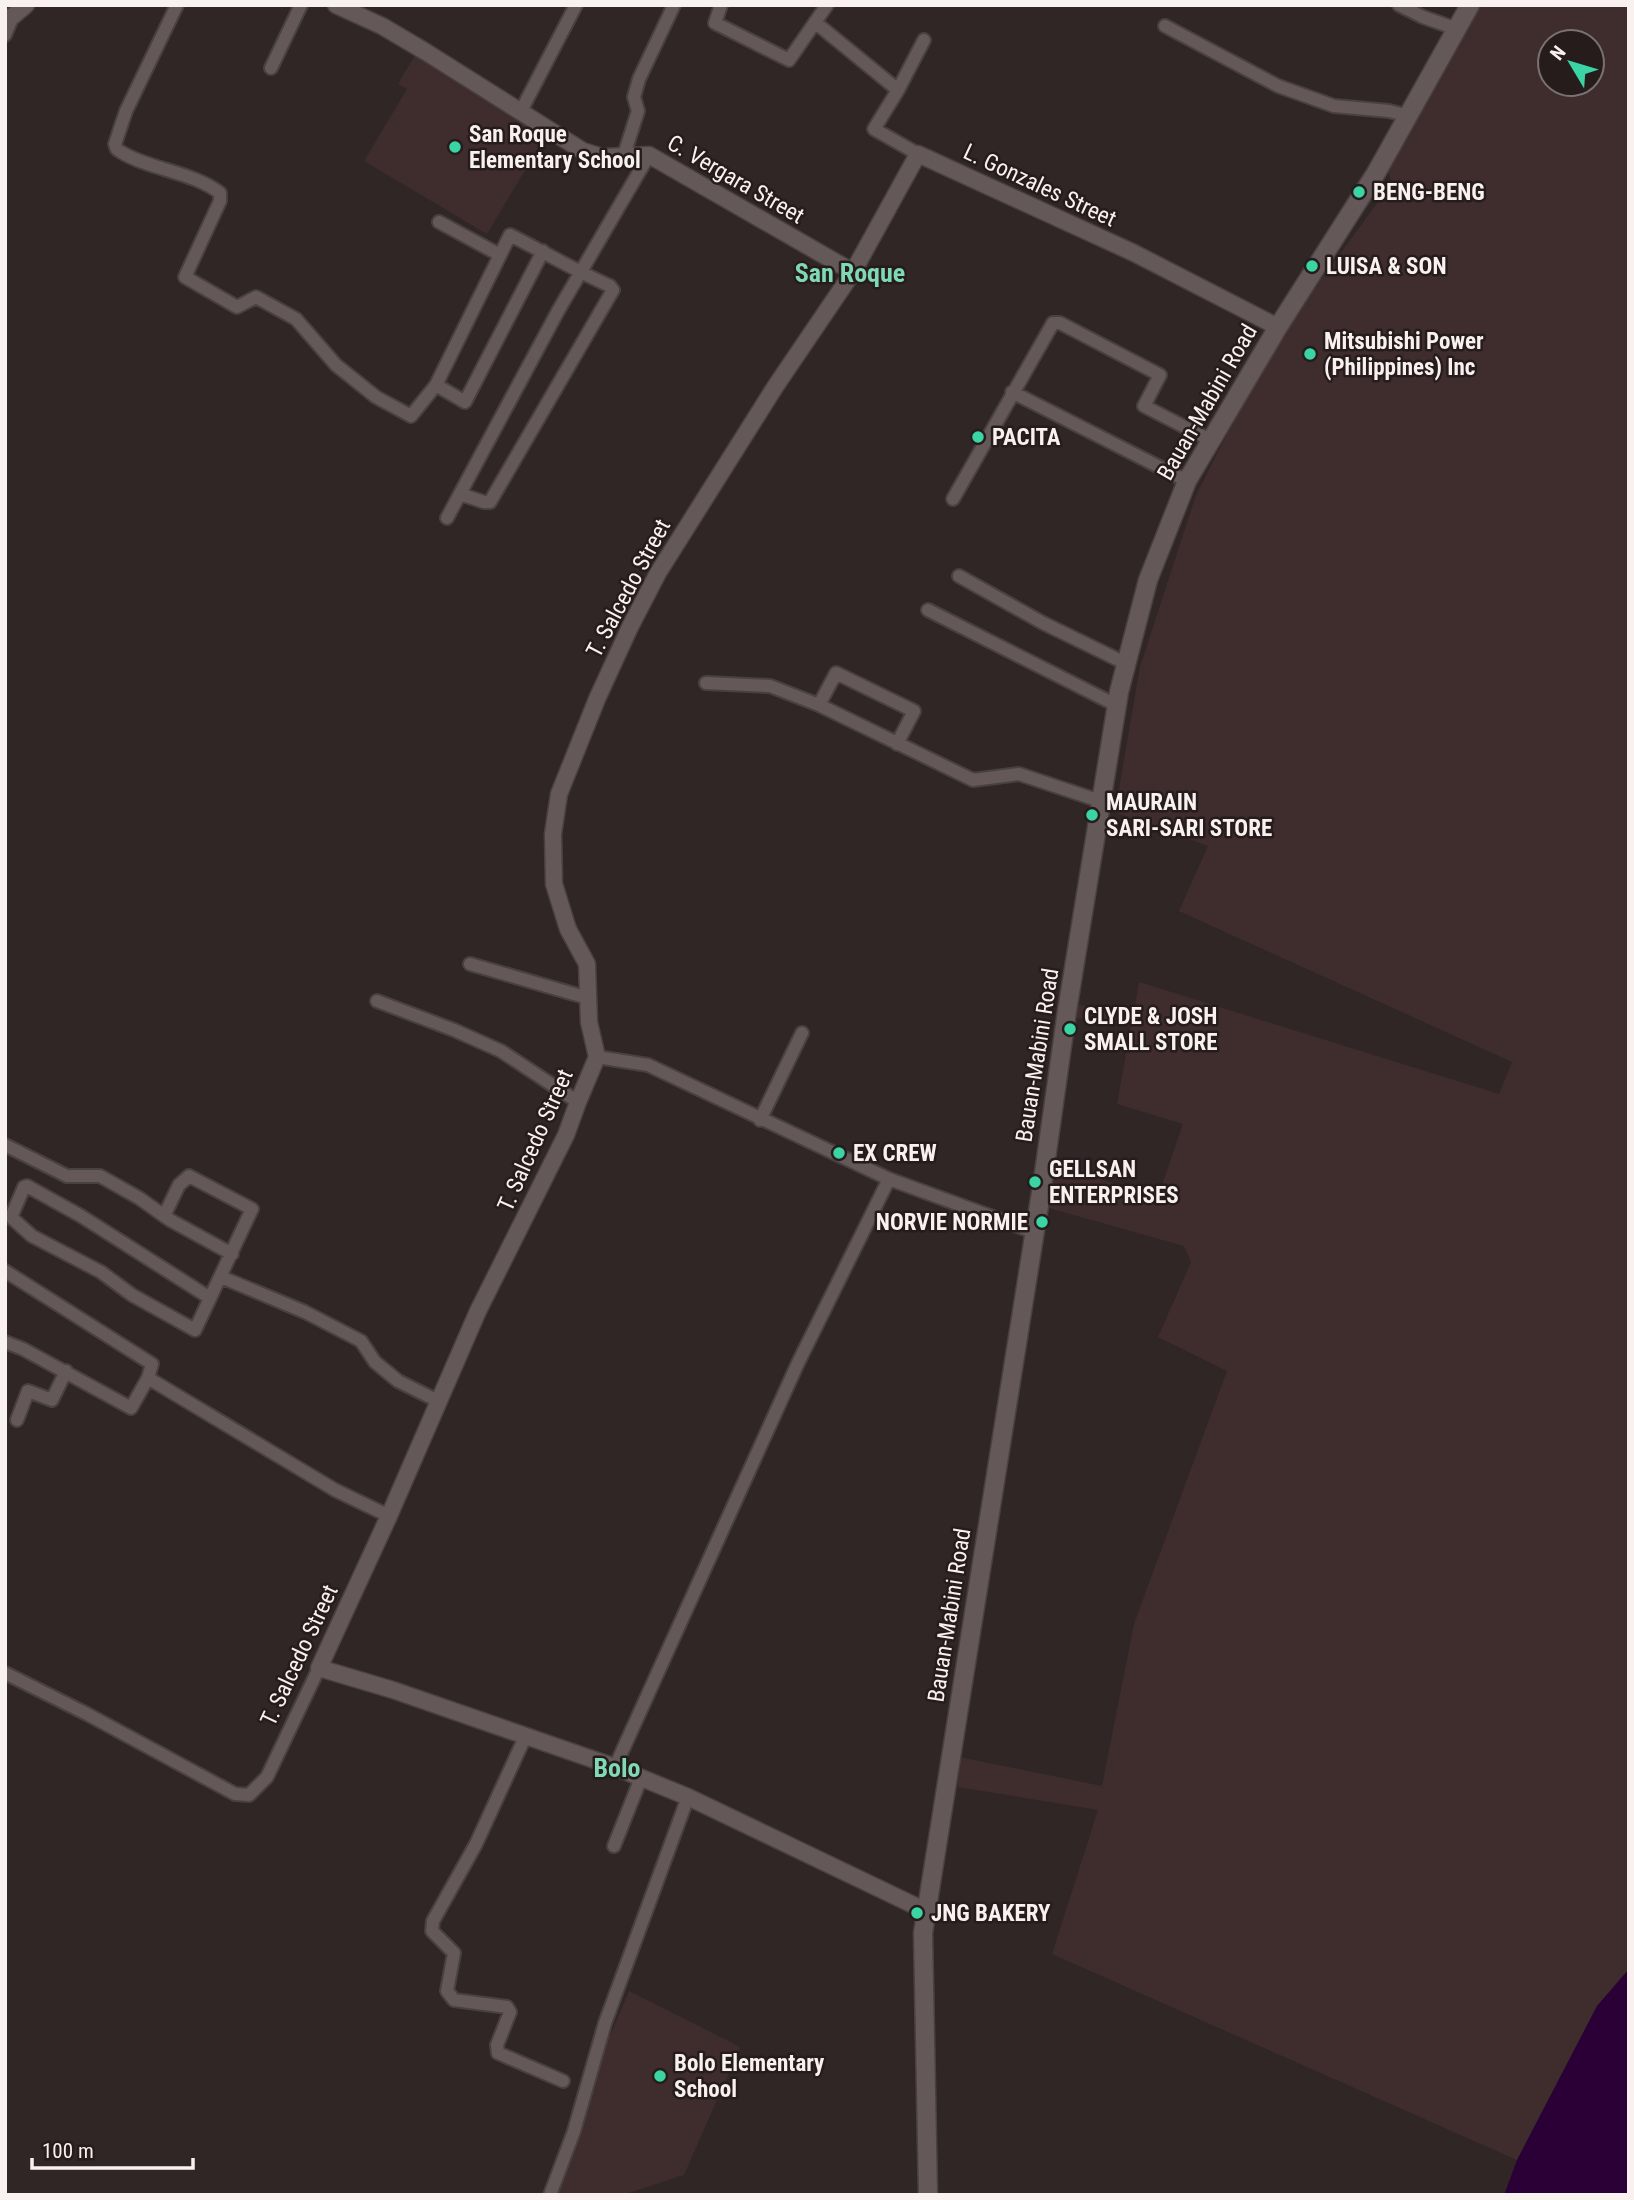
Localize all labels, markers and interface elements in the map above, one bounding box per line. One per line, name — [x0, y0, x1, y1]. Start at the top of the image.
north arrow — [1536, 28, 1606, 98]
text: N — [1545, 41, 1571, 65]
place label: San Roque Elementary School — [469, 121, 641, 174]
street label: C. Vergara Street — [663, 129, 809, 229]
street label: L. Gonzales Street — [959, 138, 1120, 233]
marker: San Roque Elementary School — [447, 139, 463, 155]
place label: BENG-BENG — [1373, 179, 1485, 206]
marker: BENG-BENG — [1351, 184, 1367, 200]
place label: LUISA & SON — [1326, 253, 1447, 280]
district label: San Roque — [795, 258, 905, 288]
marker: LUISA & SON — [1304, 258, 1320, 274]
street label: Bauan-Mabini Road — [1152, 320, 1263, 485]
place label: Mitsubishi Power (Philippines) Inc — [1324, 328, 1484, 381]
marker: Mitsubishi Power (Philippines) Inc — [1302, 346, 1318, 362]
place label: PACITA — [992, 424, 1061, 451]
marker: PACITA — [970, 429, 986, 445]
street label: T. Salcedo Street — [581, 515, 676, 662]
place label: MAURAIN SARI-SARI STORE — [1106, 789, 1272, 842]
marker: MAURAIN SARI-SARI STORE — [1084, 807, 1100, 823]
street label: Bauan-Mabini Road — [1010, 966, 1065, 1144]
place label: CLYDE & JOSH SMALL STORE — [1084, 1003, 1218, 1056]
marker: CLYDE & JOSH SMALL STORE — [1062, 1021, 1078, 1037]
street label: T. Salcedo Street — [492, 1065, 579, 1215]
place label: EX CREW — [853, 1140, 937, 1167]
marker: EX CREW — [831, 1145, 847, 1161]
place label: GELLSAN ENTERPRISES — [1049, 1156, 1179, 1209]
marker: GELLSAN ENTERPRISES — [1027, 1174, 1043, 1190]
place label: NORVIE NORMIE — [876, 1209, 1028, 1236]
marker: NORVIE NORMIE — [1034, 1214, 1050, 1230]
street label: Bauan-Mabini Road — [922, 1526, 977, 1704]
street label: T. Salcedo Street — [255, 1580, 344, 1730]
district label: Bolo — [593, 1753, 641, 1783]
place label: JNG BAKERY — [931, 1900, 1051, 1927]
marker: JNG BAKERY — [909, 1905, 925, 1921]
place label: Bolo Elementary School — [674, 2050, 825, 2103]
marker: Bolo Elementary School — [652, 2068, 668, 2084]
scale bar — [32, 2126, 192, 2170]
text: 100 m — [42, 2139, 94, 2163]

